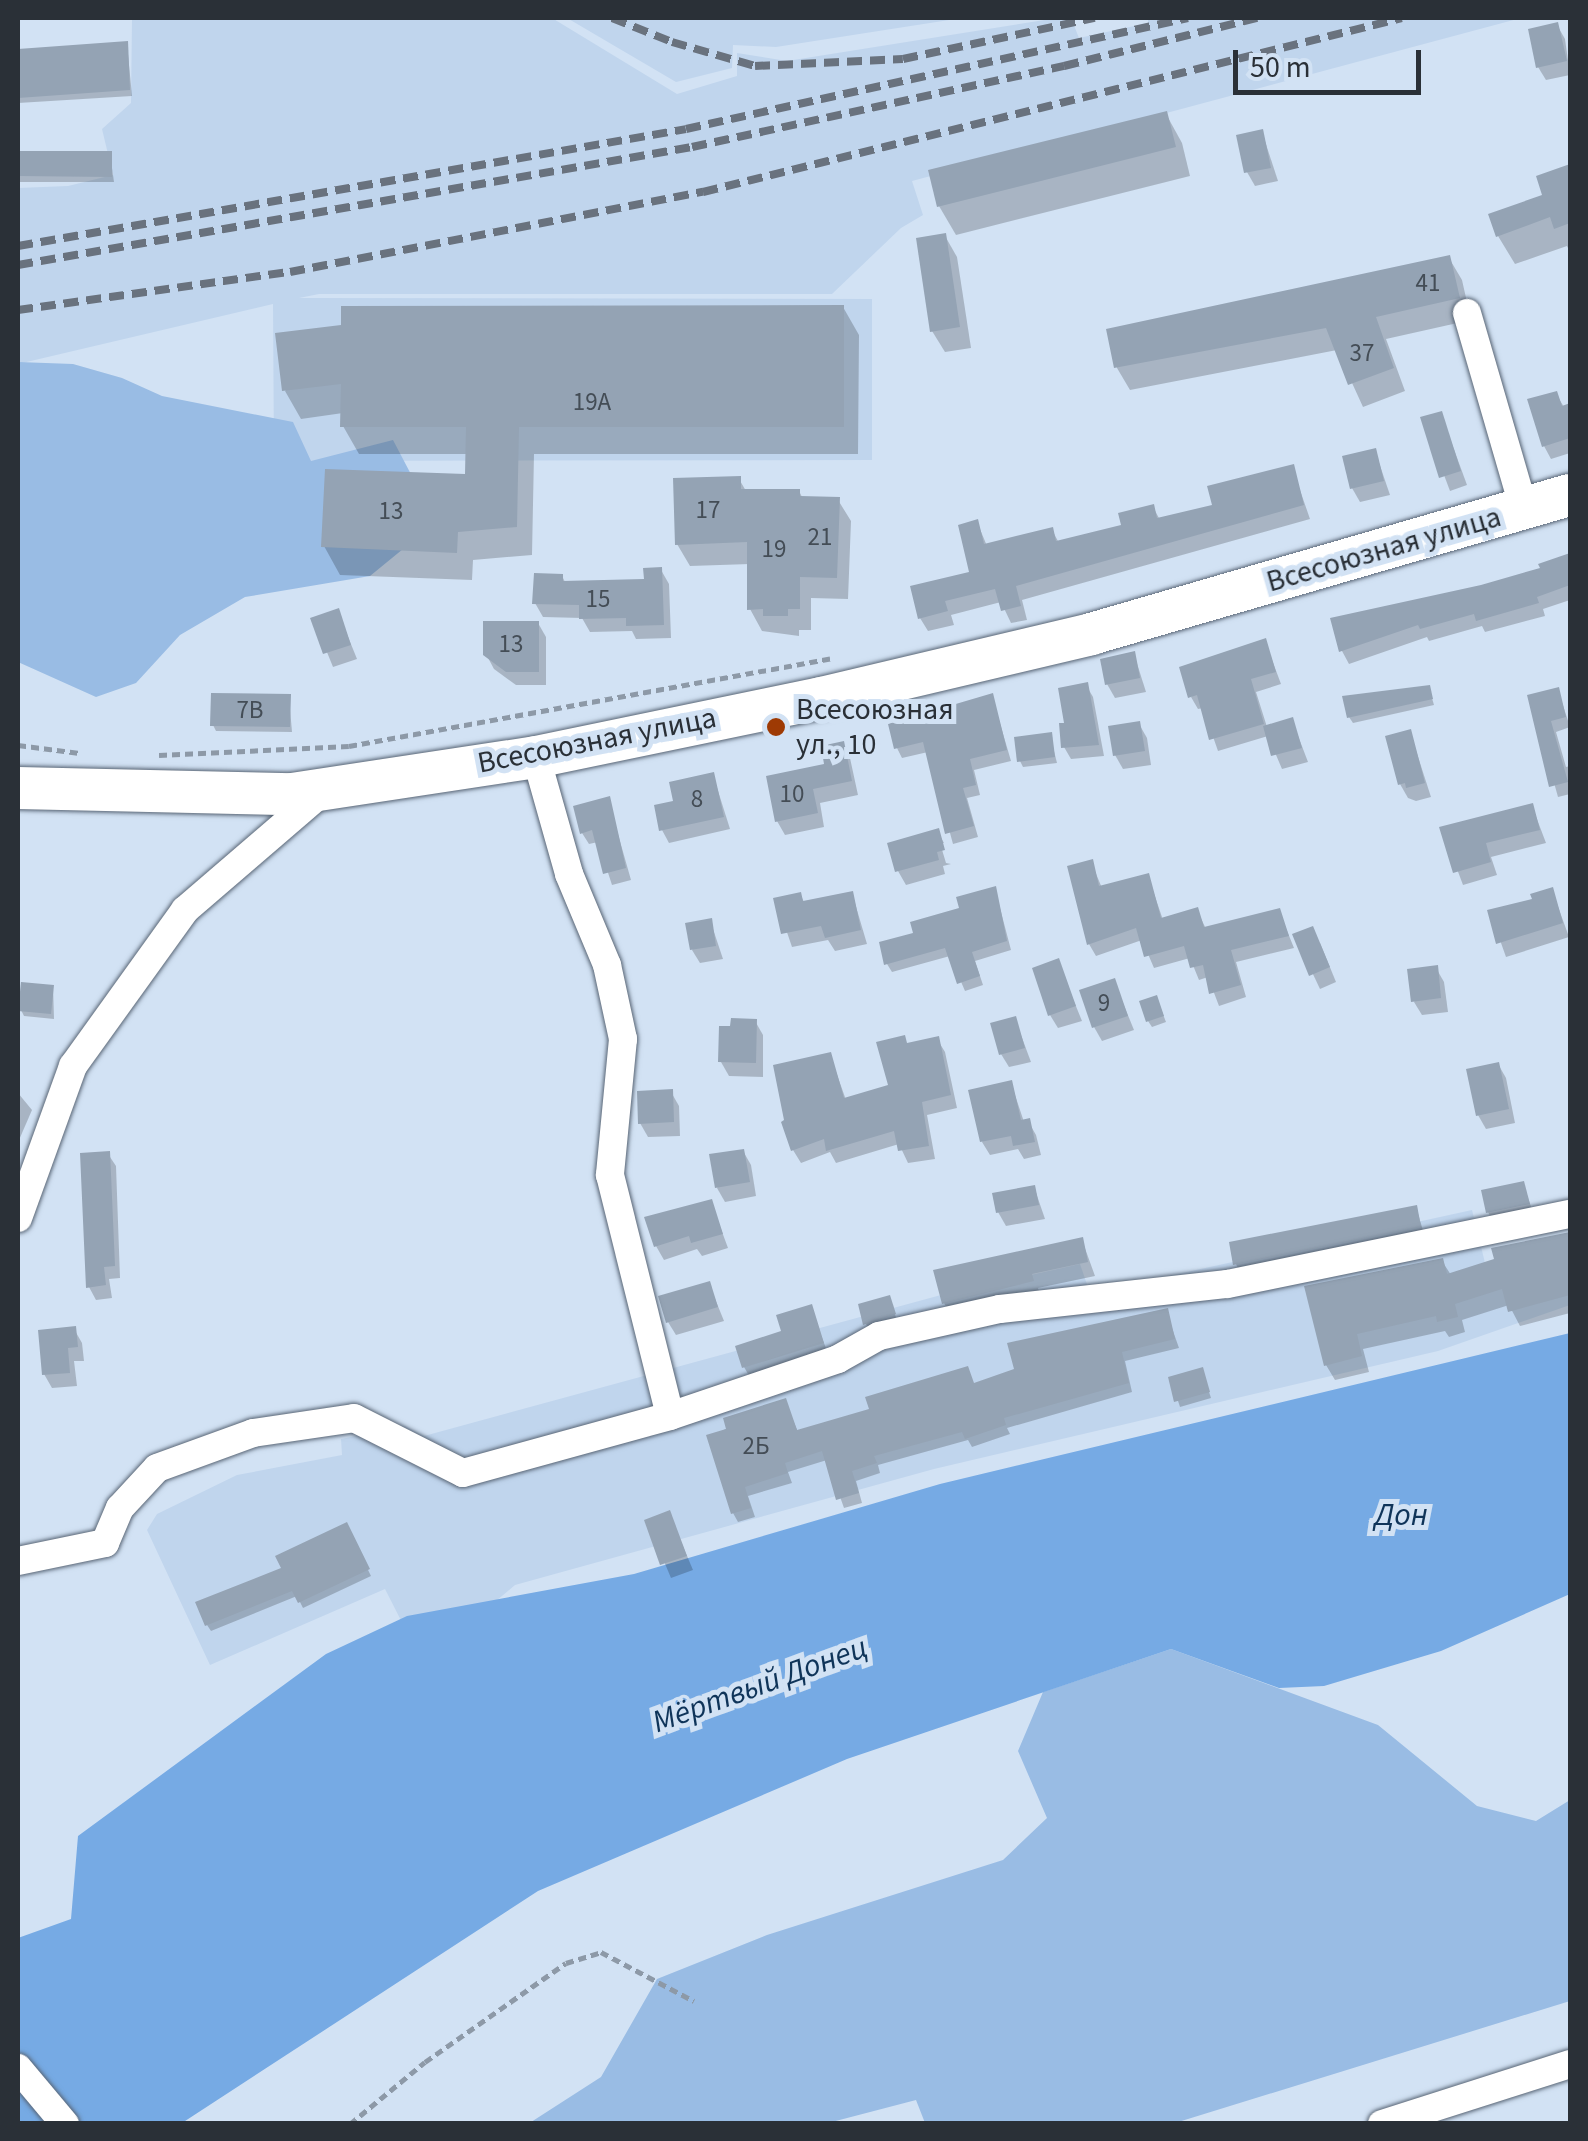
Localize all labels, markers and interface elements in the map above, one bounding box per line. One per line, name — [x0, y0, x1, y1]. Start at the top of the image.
scale bar — [1238, 30, 1426, 92]
text: 50 m — [1250, 46, 1311, 89]
house number: 41 — [1416, 268, 1440, 298]
house number: 37 — [1350, 338, 1374, 368]
house number: 19А — [573, 387, 611, 417]
house number: 17 — [696, 495, 720, 525]
house number: 13 — [379, 496, 403, 526]
street label: Всесоюзная улица — [1263, 499, 1505, 601]
house number: 21 — [808, 522, 832, 552]
house number: 19 — [762, 534, 786, 564]
house number: 15 — [586, 584, 610, 614]
house number: 13 — [499, 629, 523, 659]
place label: Всесоюзная ул., 10 — [796, 692, 954, 762]
house number: 7В — [236, 695, 264, 725]
street label: Всесоюзная улица — [475, 700, 719, 782]
marker: Всесоюзная ул., 10 — [765, 716, 787, 738]
house number: 10 — [780, 779, 804, 809]
house number: 8 — [691, 784, 703, 814]
house number: 9 — [1098, 988, 1110, 1018]
house number: 2Б — [743, 1431, 769, 1461]
water label: Дон — [1374, 1496, 1428, 1534]
water label: Мёртвый Донец — [647, 1628, 873, 1742]

